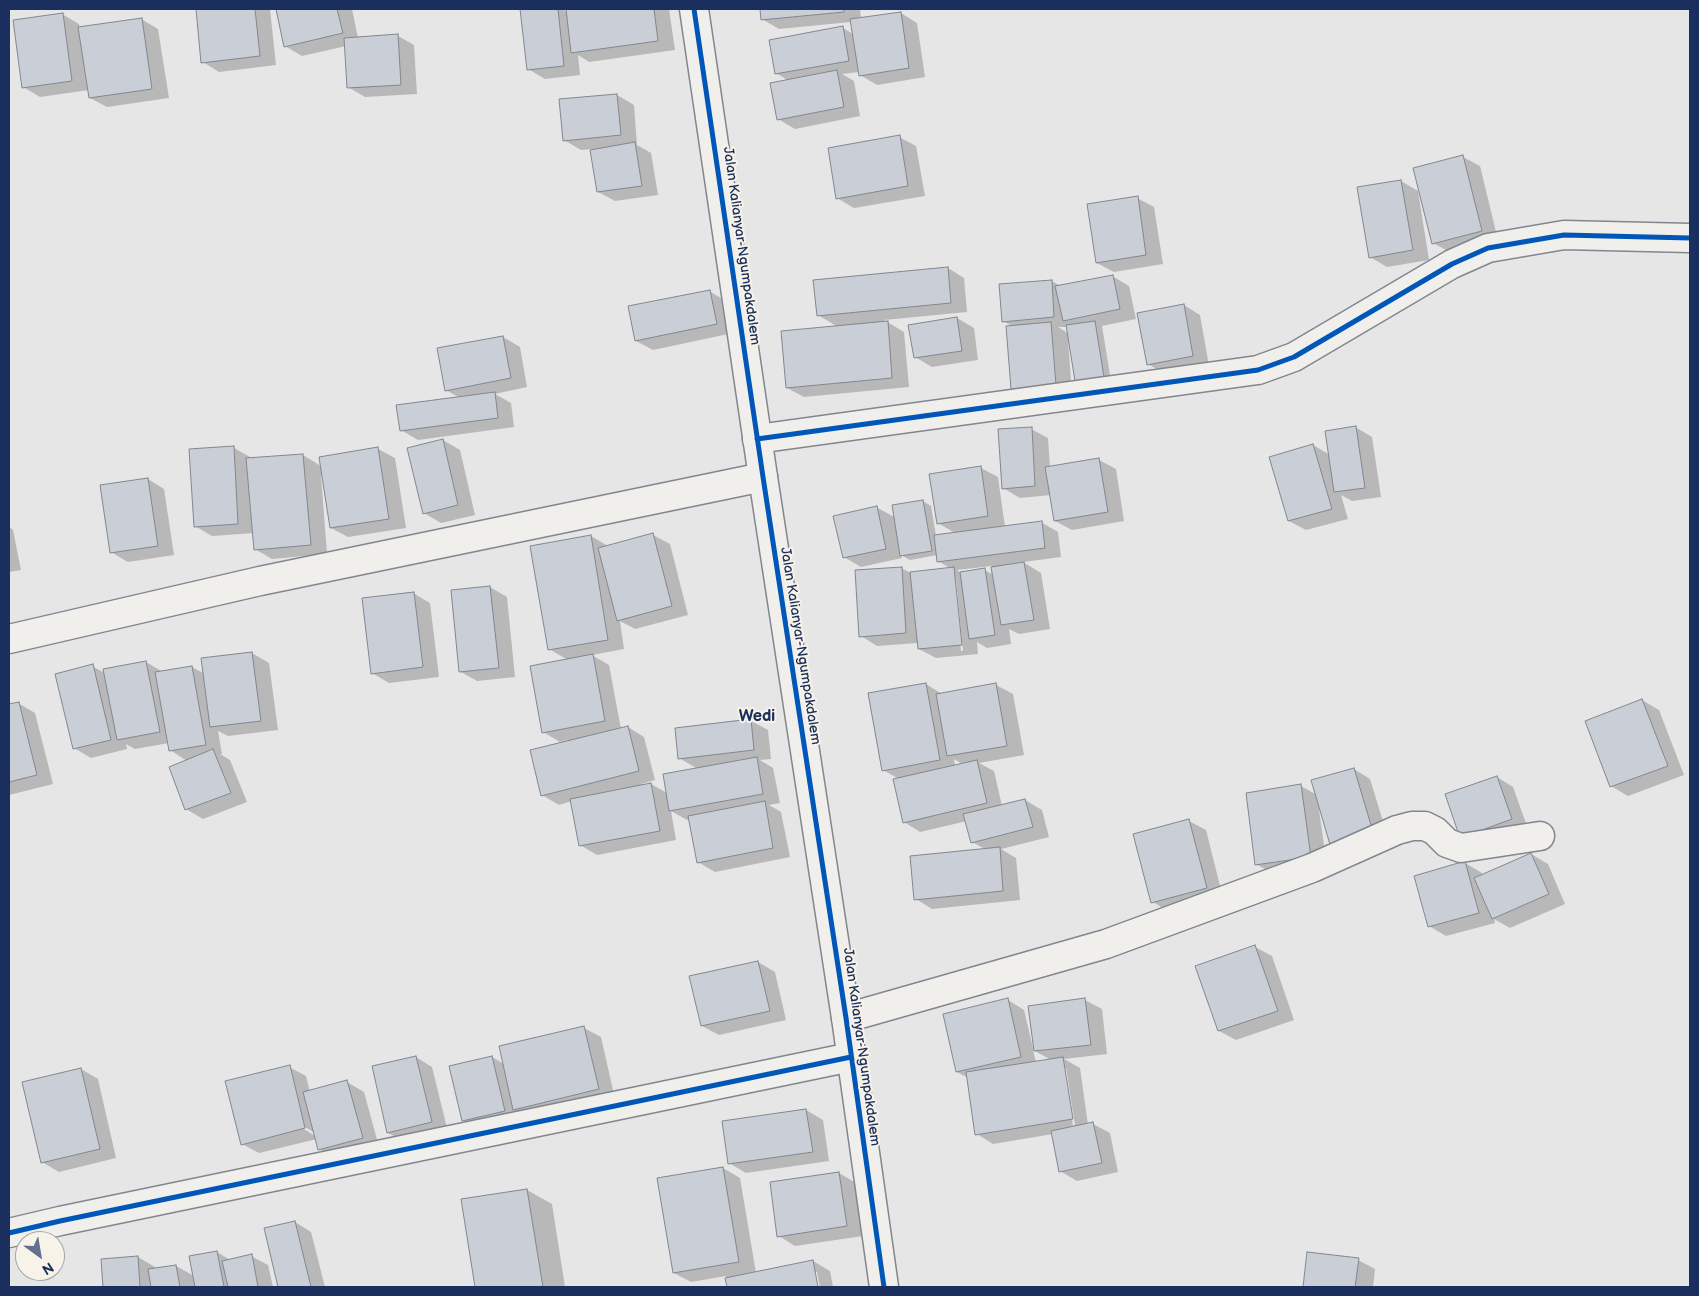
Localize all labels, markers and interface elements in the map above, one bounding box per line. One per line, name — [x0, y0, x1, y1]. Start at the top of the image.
street label: Jalan Kalianyar-Ngumpakdalem — [719, 146, 763, 346]
street label: Jalan Kalianyar-Ngumpakdalem — [776, 546, 824, 746]
district label: Wedi — [739, 707, 775, 727]
street label: Jalan Kalianyar-Ngumpakdalem — [839, 947, 883, 1147]
north arrow — [15, 1231, 65, 1281]
text: N — [39, 1258, 57, 1278]

